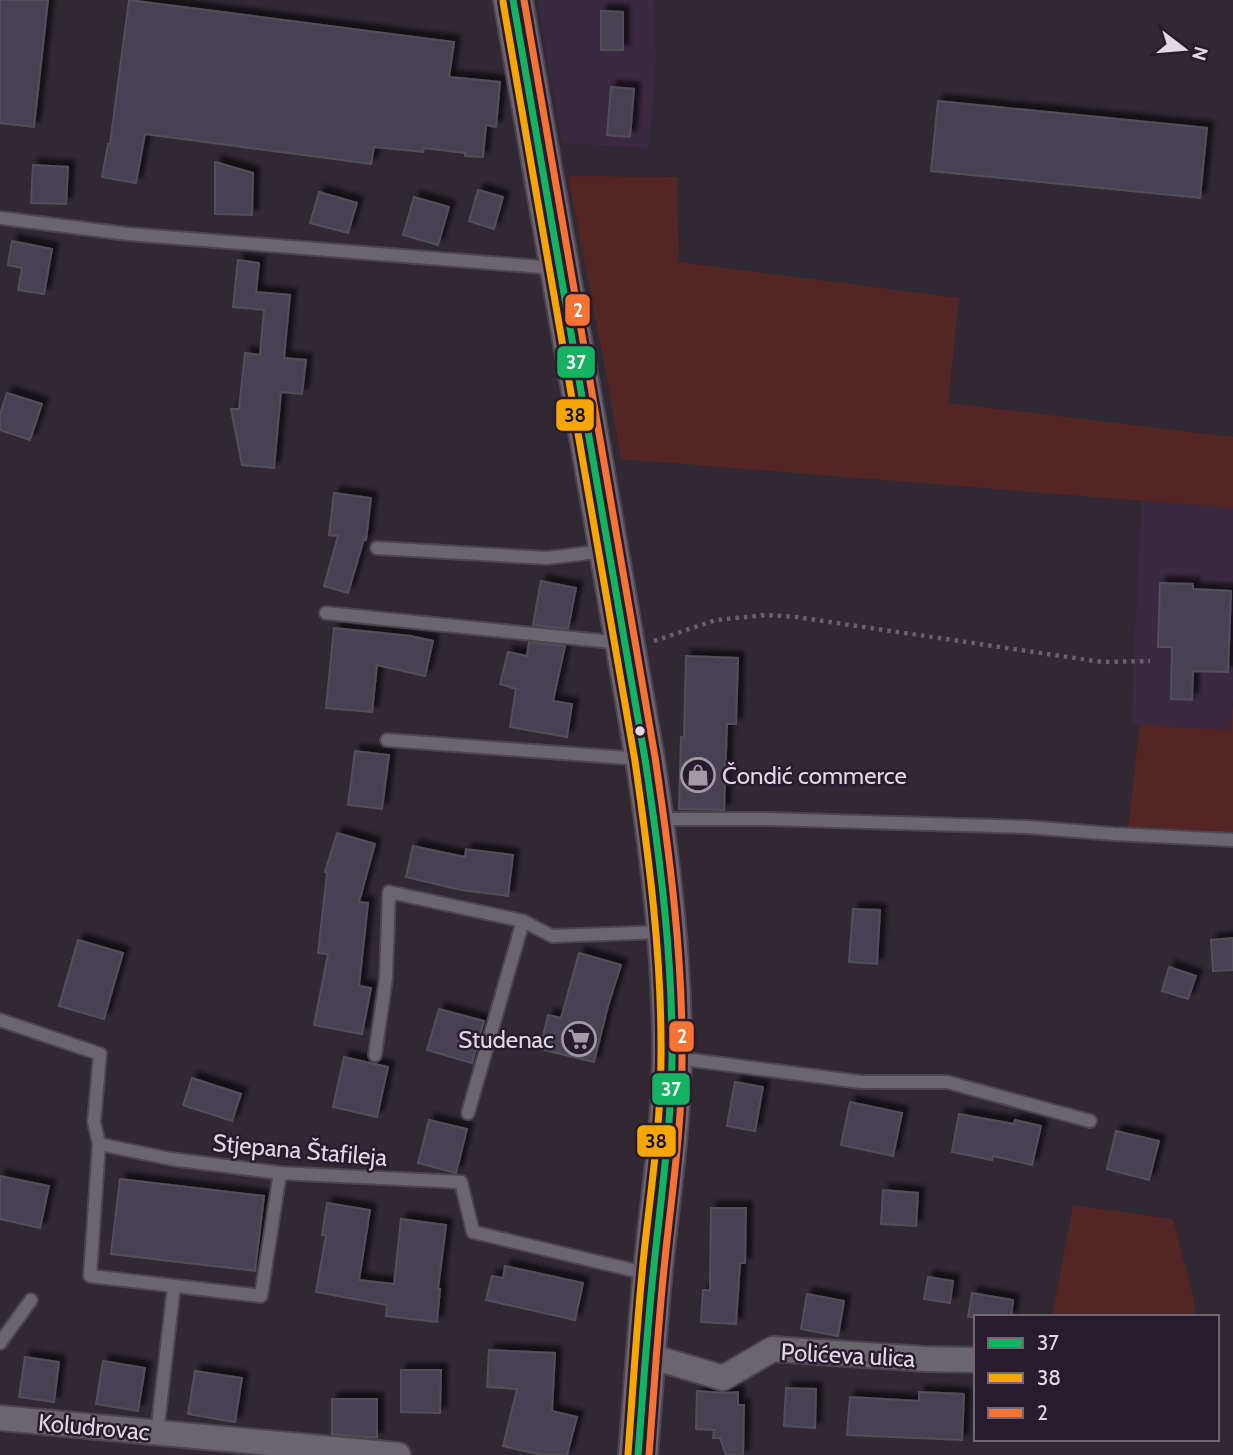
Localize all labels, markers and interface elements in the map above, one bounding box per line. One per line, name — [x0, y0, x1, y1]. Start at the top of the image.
north arrow — [1149, 14, 1219, 84]
text: N — [1187, 44, 1213, 63]
line badge: 2 — [564, 293, 591, 327]
text: 2 — [573, 299, 583, 322]
line badge: 37 — [556, 345, 596, 379]
text: 37 — [566, 351, 586, 374]
line badge: 38 — [555, 398, 595, 432]
text: 38 — [564, 404, 586, 427]
unlabelled marker — [633, 724, 647, 738]
shop icon: Čondić commerce — [679, 756, 717, 794]
place label: Čondić commerce — [722, 761, 907, 790]
supermarket icon: Studenac — [560, 1020, 598, 1058]
line badge: 2 — [668, 1020, 695, 1053]
place label: Studenac — [458, 1025, 554, 1054]
text: 2 — [677, 1025, 687, 1048]
line badge: 37 — [651, 1072, 691, 1106]
text: 37 — [661, 1078, 681, 1101]
line badge: 38 — [636, 1124, 677, 1158]
street label: Stjepana Štafileja — [212, 1128, 389, 1172]
text: 38 — [645, 1130, 667, 1153]
legend — [974, 1315, 1219, 1441]
text: 37 — [1037, 1330, 1059, 1355]
street label: Polićeva ulica — [780, 1337, 917, 1373]
text: 38 — [1037, 1365, 1061, 1390]
text: 2 — [1037, 1400, 1048, 1425]
street label: Koludrovac — [37, 1408, 151, 1446]

